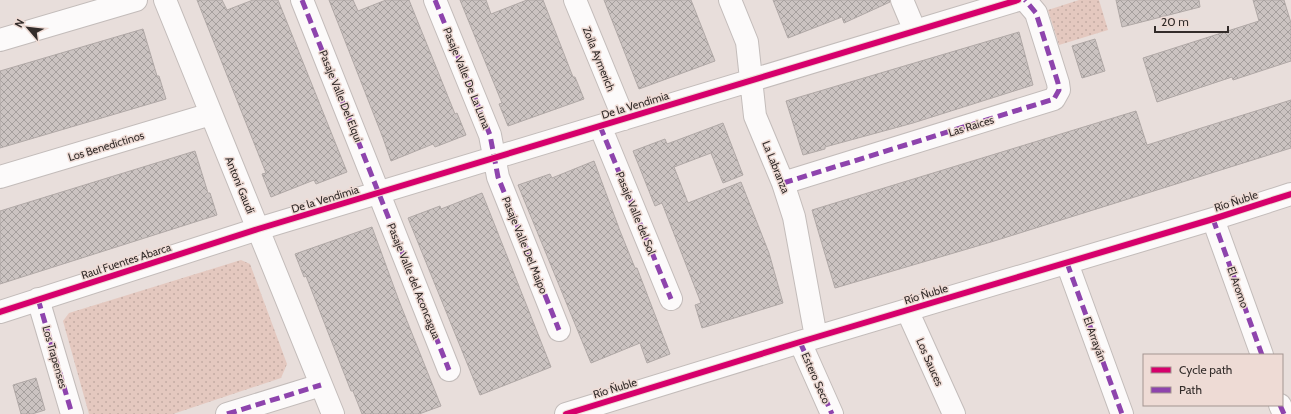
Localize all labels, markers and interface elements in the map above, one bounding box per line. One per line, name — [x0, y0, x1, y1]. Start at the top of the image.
north arrow — [8, 8, 48, 48]
scale bar — [1155, 8, 1228, 34]
text: 20 m — [1161, 14, 1189, 29]
text: N — [11, 17, 27, 30]
street label: Pasaje Valle De La Luna — [440, 25, 494, 132]
street label: Zoila Aymerich — [580, 25, 618, 93]
street label: Pasaje Valle Del Elqui — [316, 48, 366, 144]
street label: De la Vendimia — [600, 88, 671, 122]
street label: Las Raices — [946, 112, 996, 140]
street label: Los Benedictinos — [66, 128, 146, 164]
street label: La Labranza — [759, 139, 793, 196]
street label: Antoni Gaudí — [222, 154, 258, 216]
street label: Pasaje Valle del Sol — [613, 169, 659, 257]
street label: De la Vendimia — [290, 182, 361, 216]
street label: Río Ñuble — [1212, 187, 1260, 215]
street label: Pasaje Valle Del Maipo — [499, 194, 551, 296]
street label: Pasaje Valle del Aconcagua — [384, 221, 444, 342]
street label: Raul Fuentes Abarca — [79, 240, 173, 282]
street label: El Aromo — [1224, 264, 1252, 310]
street label: Río Ñuble — [902, 281, 950, 307]
street label: El Arrayán — [1080, 315, 1110, 363]
street label: Los Trapenses — [39, 324, 71, 390]
street label: Los Sauces — [913, 336, 947, 389]
street label: Estero Seco — [798, 350, 834, 406]
legend — [1143, 354, 1283, 406]
text: Cycle path — [1179, 362, 1232, 377]
street label: Río Ñuble — [591, 375, 639, 401]
text: Path — [1179, 382, 1202, 397]

